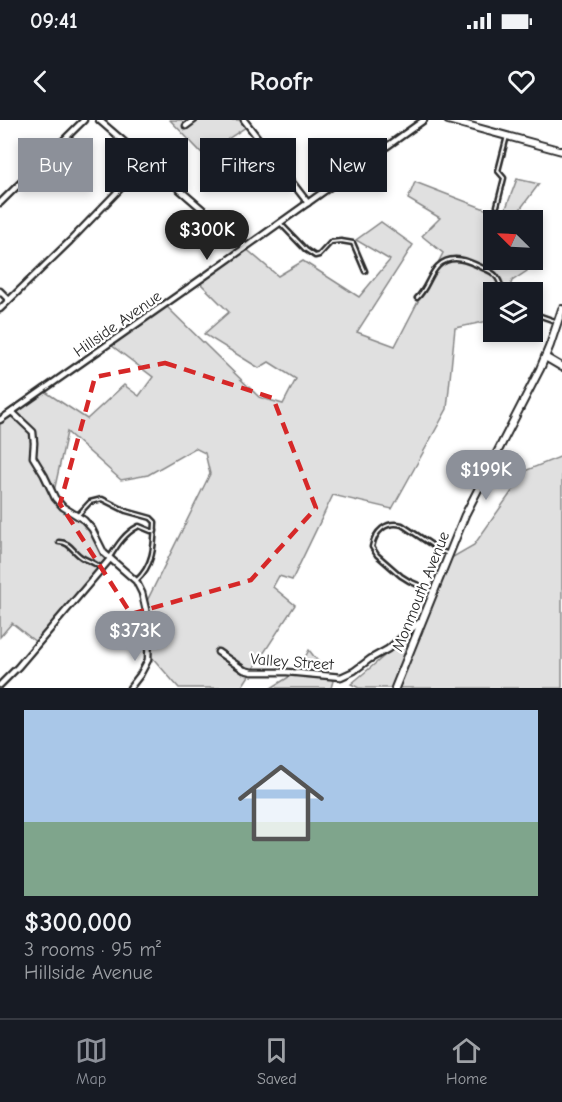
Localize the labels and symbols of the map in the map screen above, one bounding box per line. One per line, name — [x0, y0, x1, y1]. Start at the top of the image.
pin: $300K — [165, 210, 249, 261]
north arrow — [483, 210, 543, 270]
street label: Hillside Avenue — [70, 287, 165, 361]
pin: $199K — [444, 450, 528, 501]
street label: Monmouth Avenue — [389, 529, 453, 654]
pin: $373K — [93, 611, 177, 662]
street label: Valley Street — [250, 650, 335, 674]

